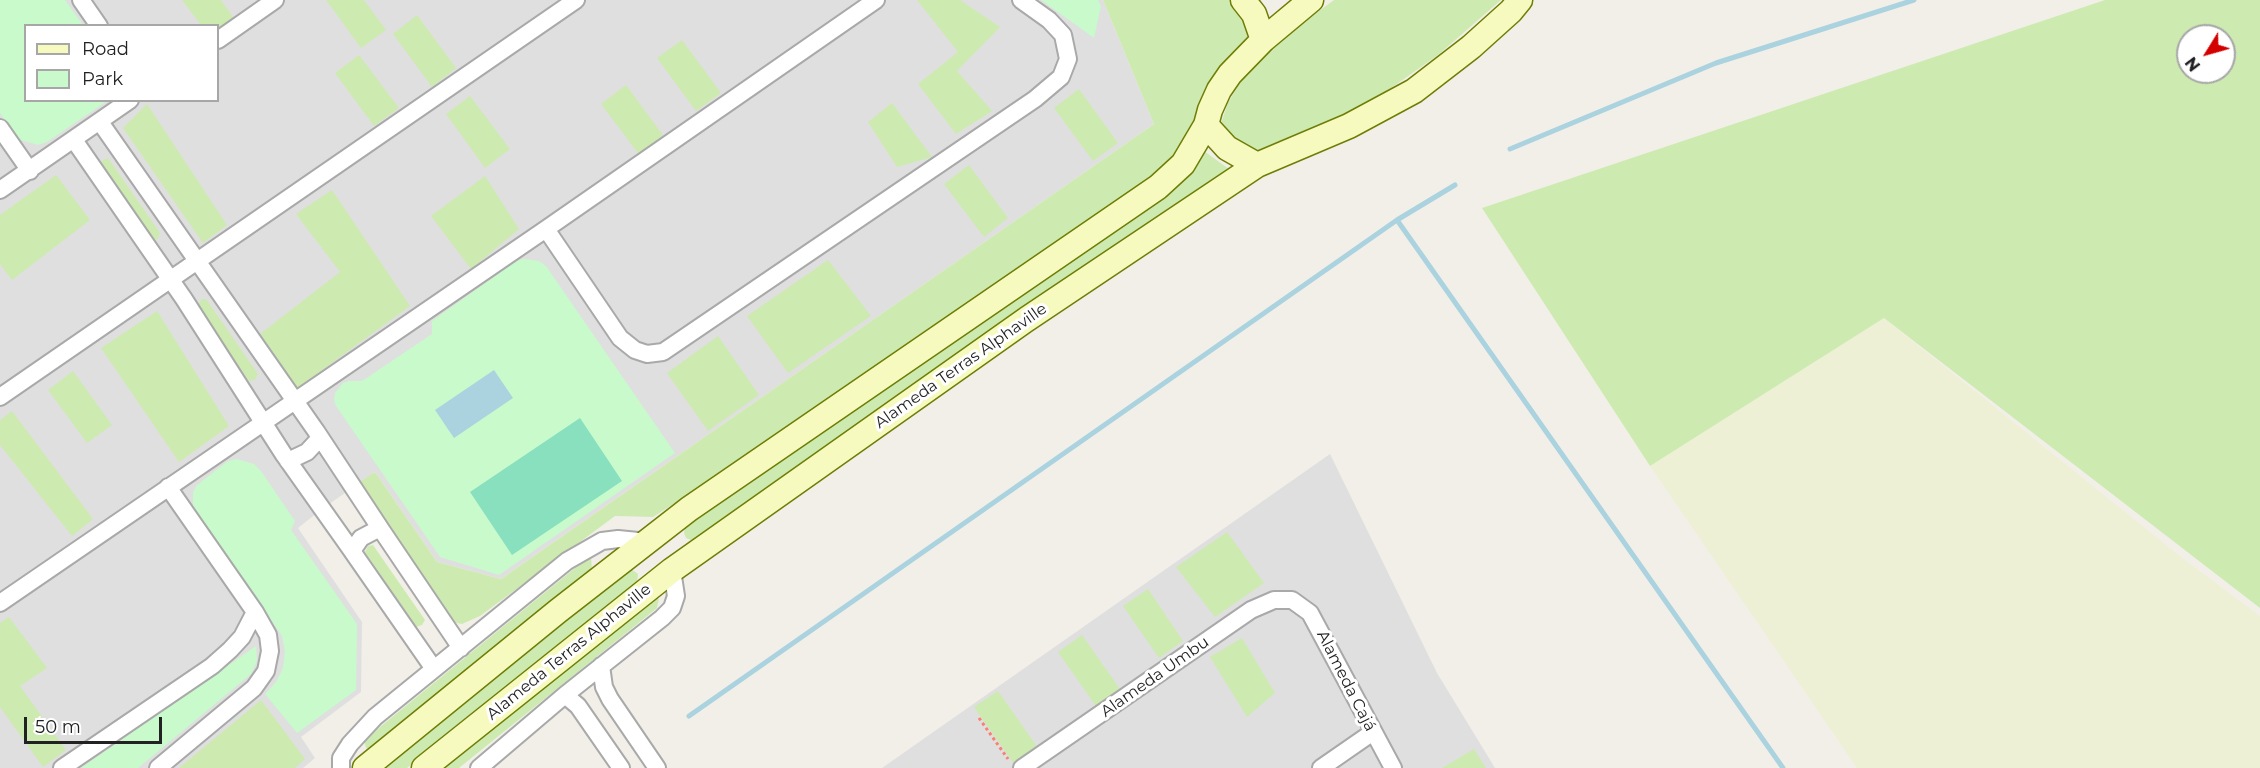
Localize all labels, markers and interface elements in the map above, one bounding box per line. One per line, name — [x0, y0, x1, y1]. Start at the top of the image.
legend — [24, 24, 219, 102]
north arrow — [2176, 24, 2236, 84]
text: Road — [82, 38, 129, 60]
text: N — [2181, 53, 2204, 75]
text: Park — [82, 68, 123, 90]
street label: Alameda Terras Alphaville — [871, 299, 1051, 433]
street label: Alameda Terras Alphaville — [483, 580, 655, 724]
street label: Alameda Cajá — [1312, 627, 1380, 735]
street label: Alameda Umbu — [1097, 633, 1213, 721]
scale bar — [27, 705, 165, 743]
text: 50 m — [35, 716, 81, 738]

